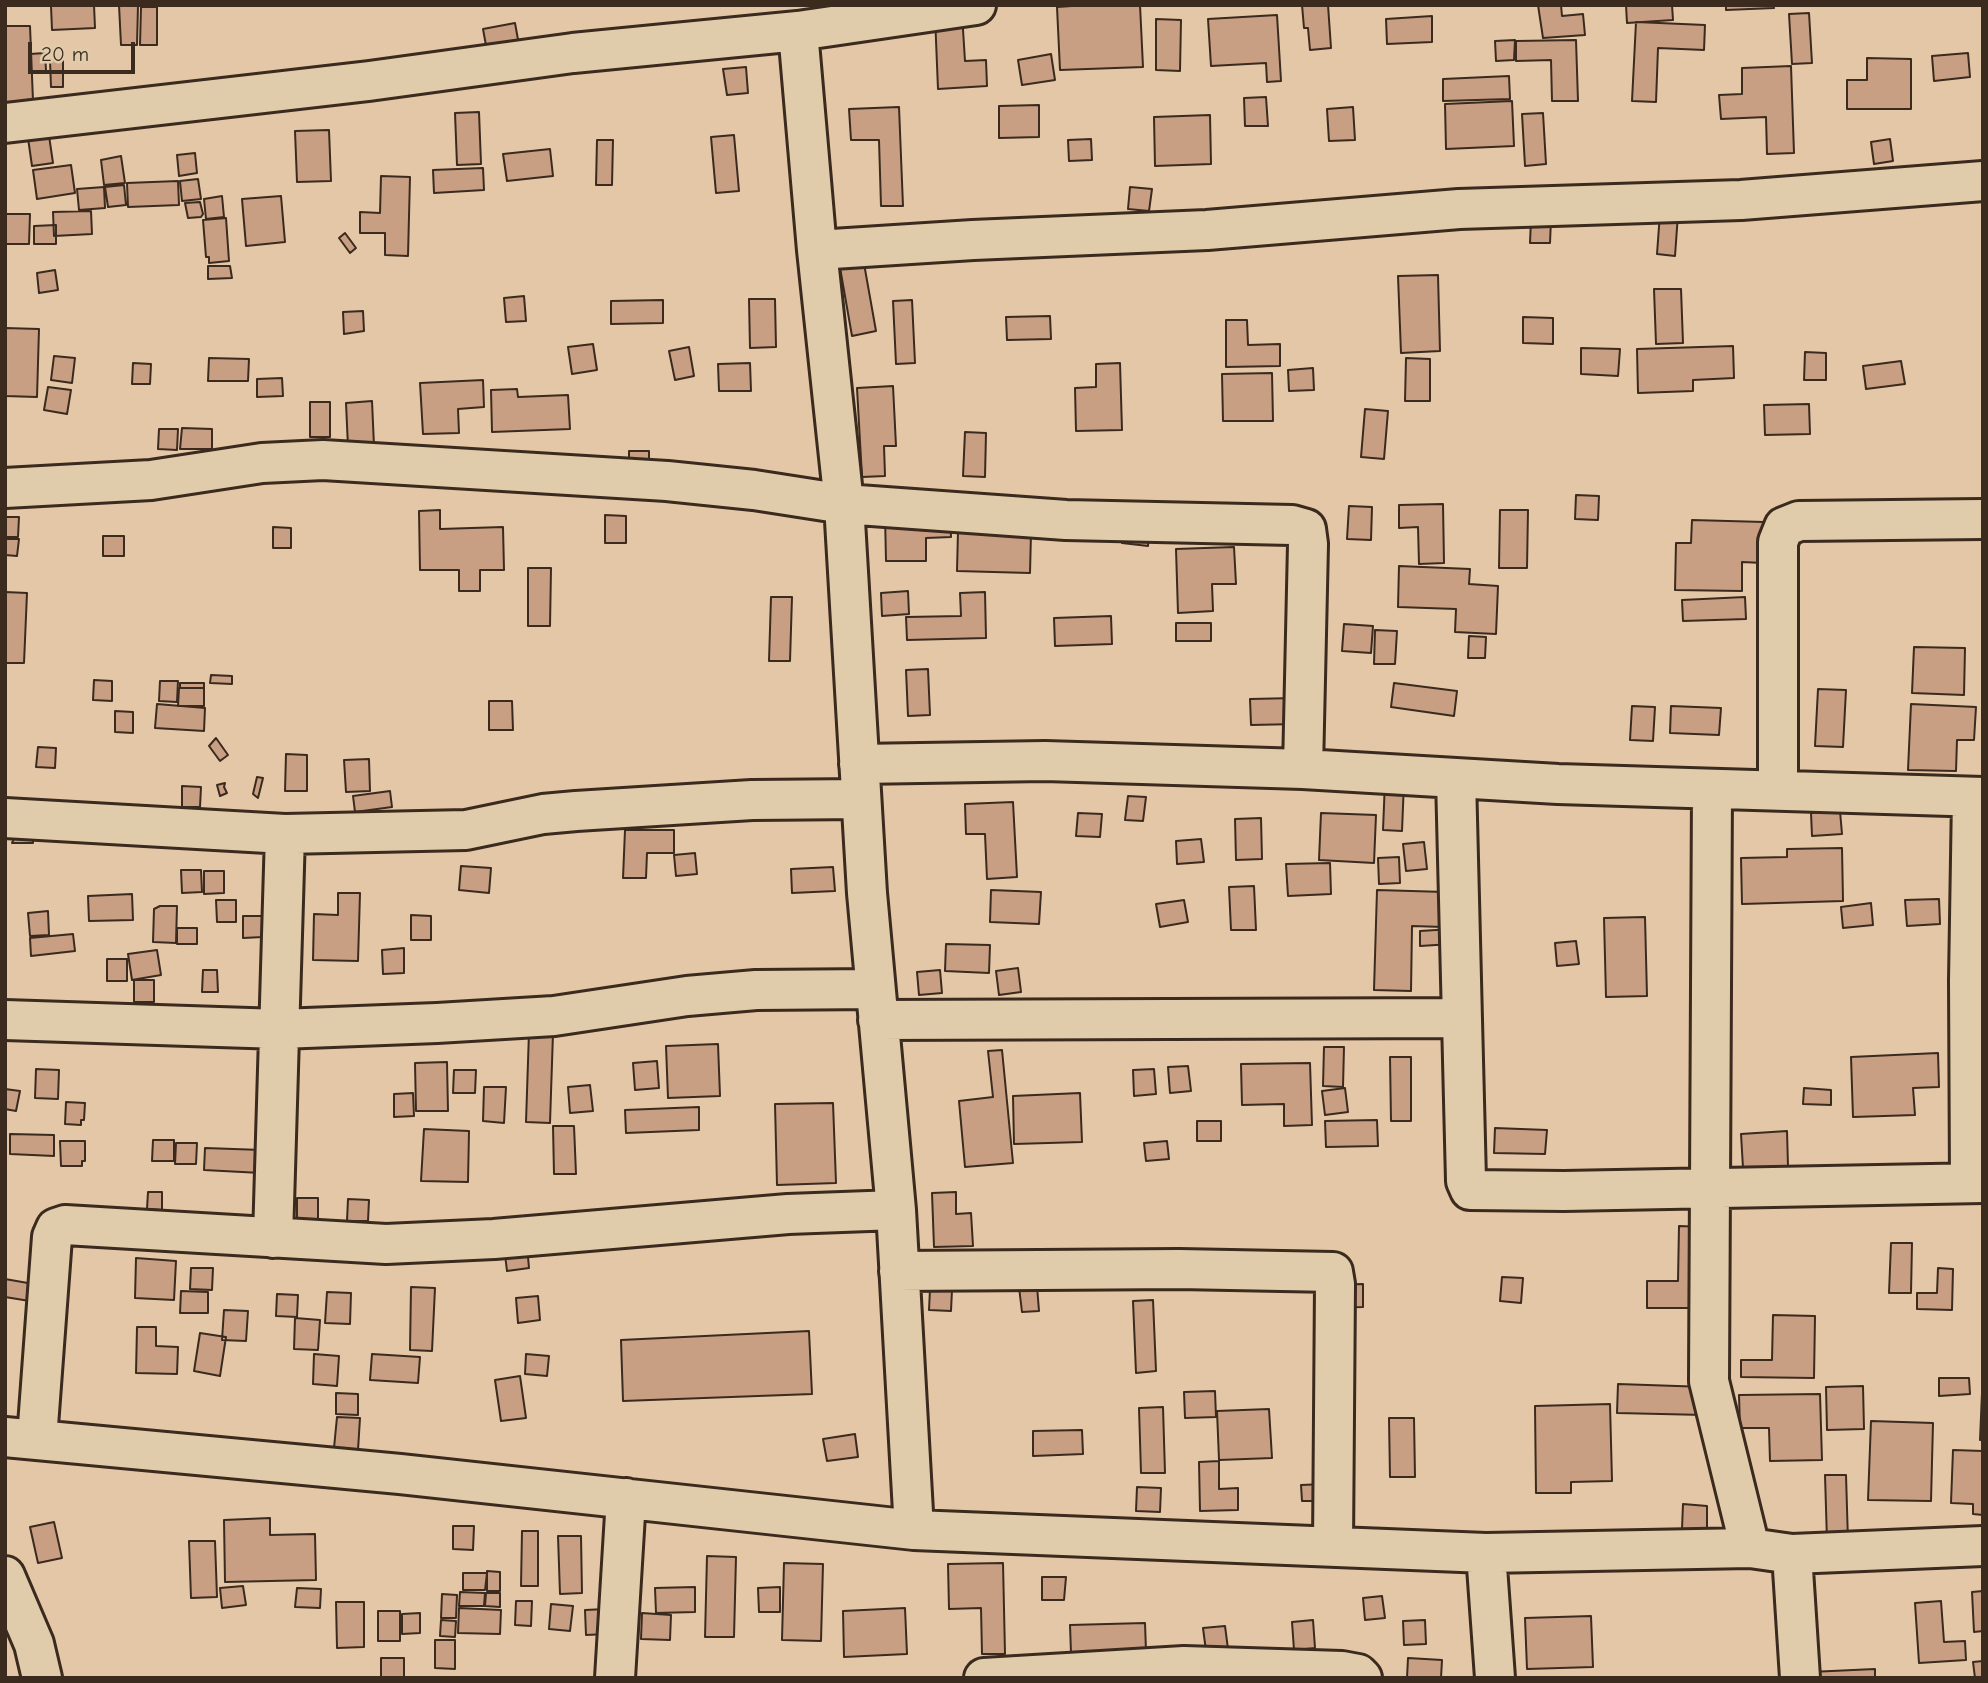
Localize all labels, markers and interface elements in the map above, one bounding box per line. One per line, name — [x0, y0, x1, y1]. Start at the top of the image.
scale bar — [32, 28, 138, 72]
text: 20 m — [41, 42, 89, 66]

